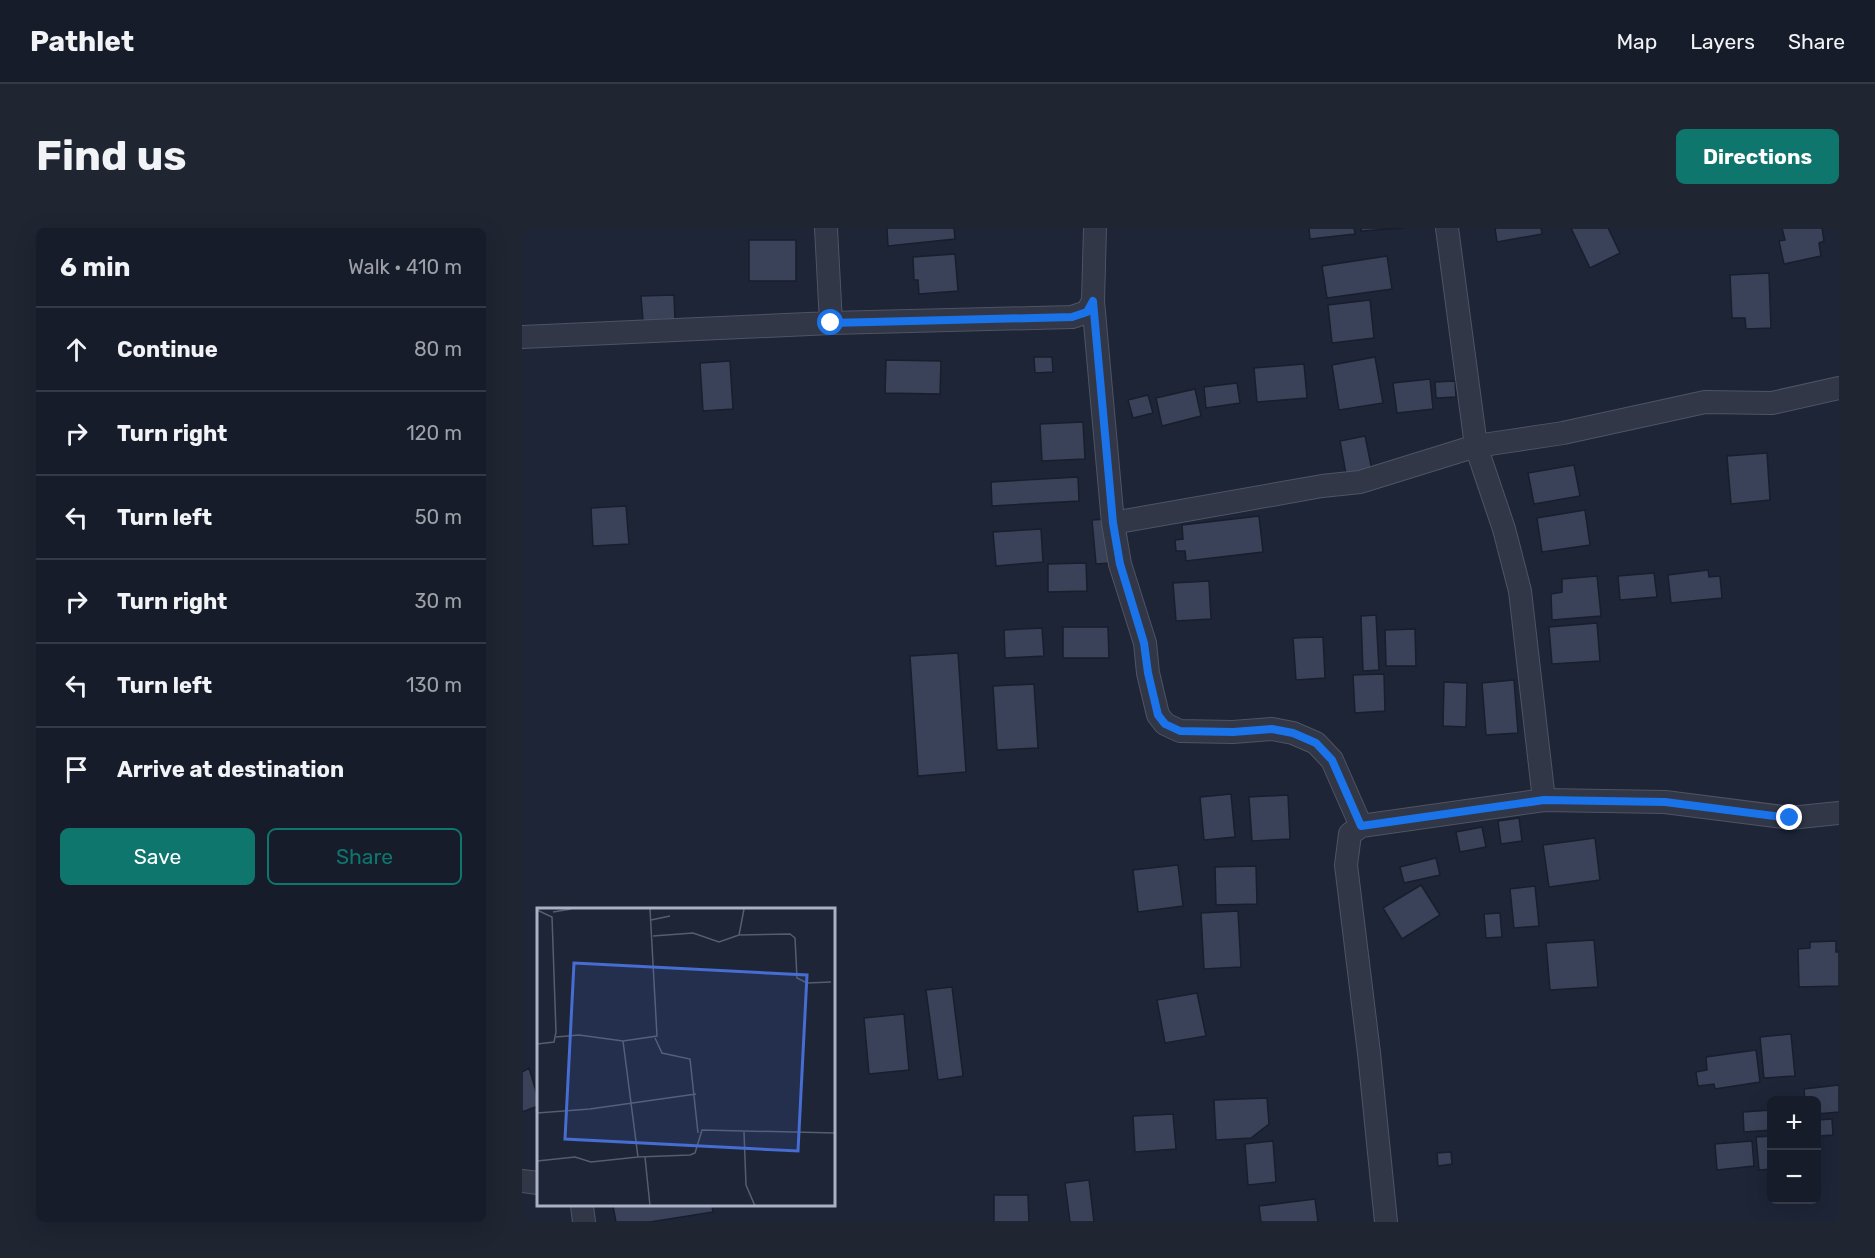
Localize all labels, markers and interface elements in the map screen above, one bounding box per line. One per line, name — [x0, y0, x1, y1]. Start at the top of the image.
text: Pathlet — [30, 25, 134, 58]
text: Map — [1616, 29, 1657, 54]
text: Layers — [1690, 29, 1755, 54]
text: Share — [1788, 29, 1845, 54]
button: Directions — [1676, 129, 1839, 184]
text: Find us — [36, 131, 187, 181]
text: 6 min — [60, 252, 130, 283]
text: Walk · 410 m — [348, 255, 462, 279]
route start — [817, 309, 843, 335]
icon: ahead — [60, 333, 93, 366]
text: Continue — [117, 336, 218, 363]
text: 80 m — [414, 337, 462, 361]
icon: right — [60, 417, 93, 450]
text: Turn right — [117, 420, 227, 447]
text: 120 m — [406, 421, 462, 445]
icon: left — [60, 501, 93, 534]
text: Turn left — [117, 504, 212, 531]
text: 50 m — [415, 505, 462, 529]
icon: right — [60, 585, 93, 618]
text: Turn right — [117, 588, 227, 615]
text: 30 m — [415, 589, 462, 613]
icon: left — [60, 669, 93, 702]
text: Turn left — [117, 672, 212, 699]
text: 130 m — [406, 673, 462, 697]
icon: arrive — [60, 753, 93, 786]
text: Arrive at destination — [117, 756, 344, 783]
route end — [1776, 804, 1802, 830]
button: Save — [60, 828, 255, 885]
button: Share — [267, 828, 462, 885]
inset map — [537, 908, 836, 1207]
map controls — [1767, 1096, 1821, 1204]
button: + — [1767, 1096, 1821, 1150]
button: − — [1767, 1150, 1821, 1204]

